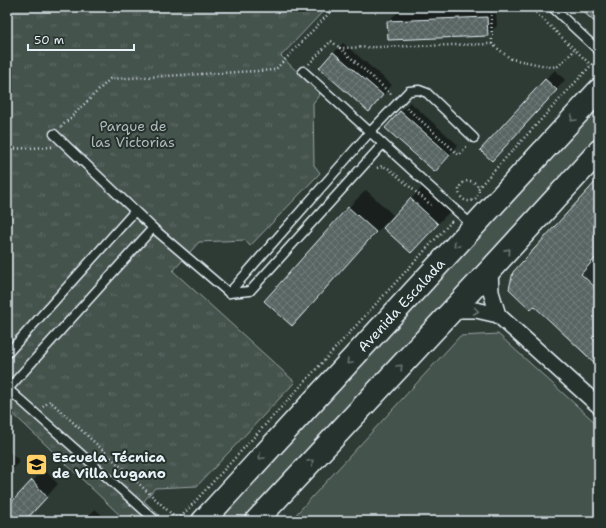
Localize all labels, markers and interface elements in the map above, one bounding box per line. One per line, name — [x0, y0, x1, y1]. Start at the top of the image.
scale bar — [28, 26, 134, 52]
text: 50 m — [34, 32, 64, 48]
one-way arrow — [570, 114, 577, 121]
park label: Parque de las Victorias — [91, 117, 175, 151]
one-way arrow — [454, 241, 461, 248]
one-way arrow — [503, 248, 510, 256]
street label: Avenida Escalada — [354, 254, 449, 356]
one-way arrow — [473, 306, 479, 315]
one-way arrow — [347, 357, 354, 365]
one-way arrow — [395, 364, 402, 371]
place label: Escuela Técnica de Villa Lugano — [52, 448, 166, 482]
school or university icon: Escuela Técnica de Villa Lugano — [24, 452, 50, 478]
one-way arrow — [259, 453, 266, 460]
one-way arrow — [307, 459, 314, 467]

